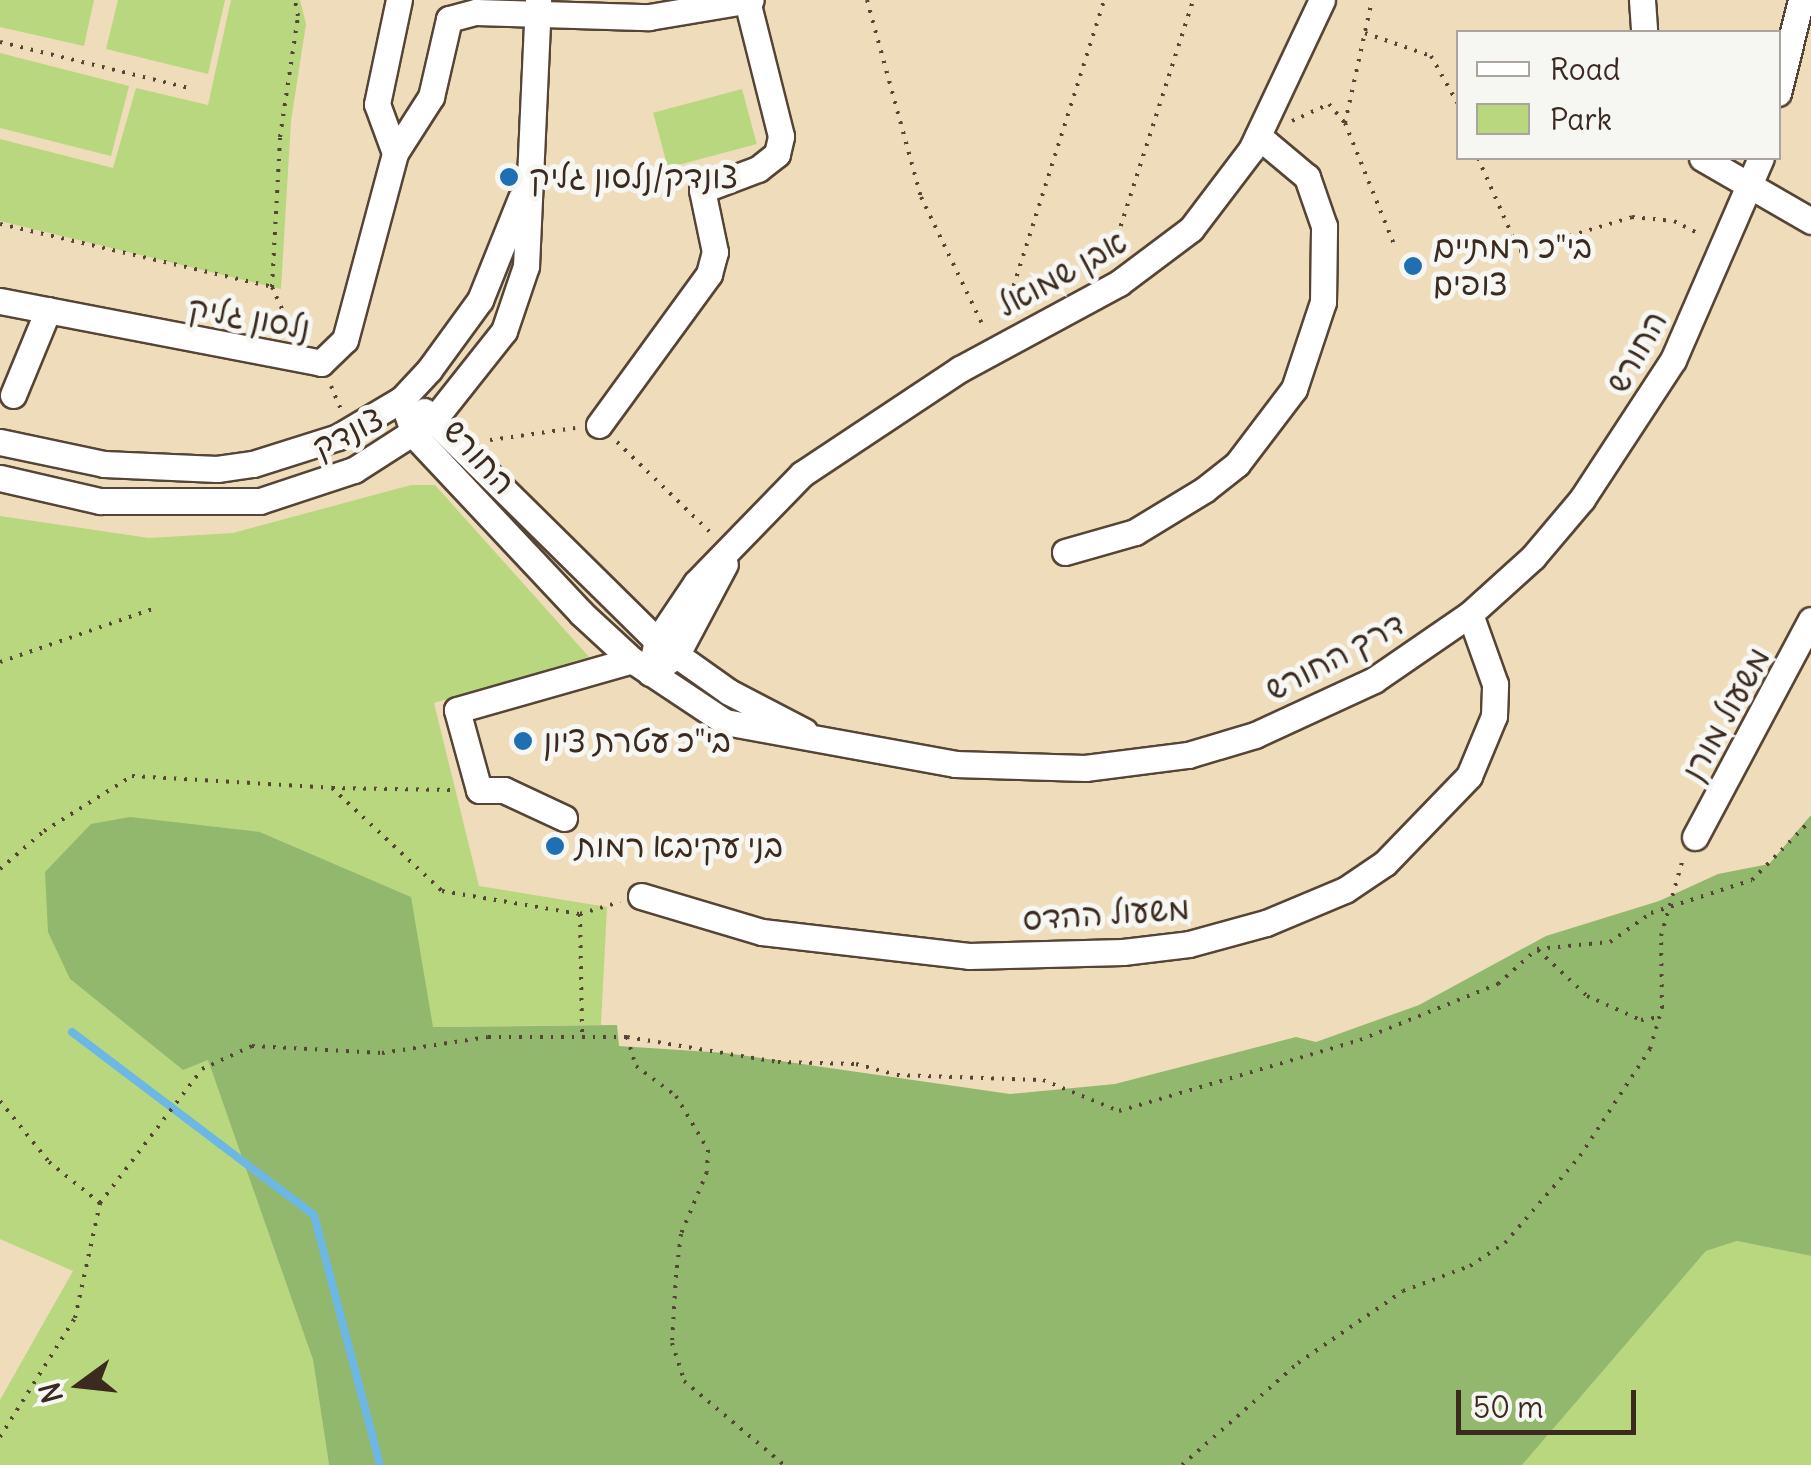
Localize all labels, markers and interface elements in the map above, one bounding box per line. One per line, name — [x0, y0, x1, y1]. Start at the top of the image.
legend — [1456, 30, 1781, 160]
text: Road — [1550, 50, 1620, 88]
text: Park — [1550, 100, 1612, 138]
place label: צונדק/נלסון גליק — [529, 158, 738, 196]
marker: צונדק/נלסון גליק — [498, 166, 520, 188]
street label: אבן שמואל — [991, 223, 1133, 325]
place label: בי"כ רמתיים צופים — [1433, 229, 1592, 304]
marker: בי"כ רמתיים צופים — [1402, 255, 1424, 277]
street label: נלסון גליק — [185, 288, 313, 348]
street label: החורש — [1599, 304, 1675, 400]
street label: צונדק — [306, 399, 390, 467]
street label: החורש — [435, 412, 523, 502]
street label: דרך החורש — [1259, 605, 1411, 709]
street label: משעול מורן — [1674, 641, 1778, 787]
place label: בי"כ עטרת ציון — [543, 722, 731, 760]
marker: בי"כ עטרת ציון — [512, 730, 534, 752]
place label: בני עקיבא רמות — [575, 827, 783, 865]
marker: בני עקיבא רמות — [544, 835, 566, 857]
street label: משעול ההדס — [1021, 889, 1191, 939]
north arrow — [30, 1335, 130, 1435]
scale bar — [1461, 1370, 1641, 1432]
text: N — [31, 1379, 71, 1407]
text: 50 m — [1473, 1388, 1543, 1426]

